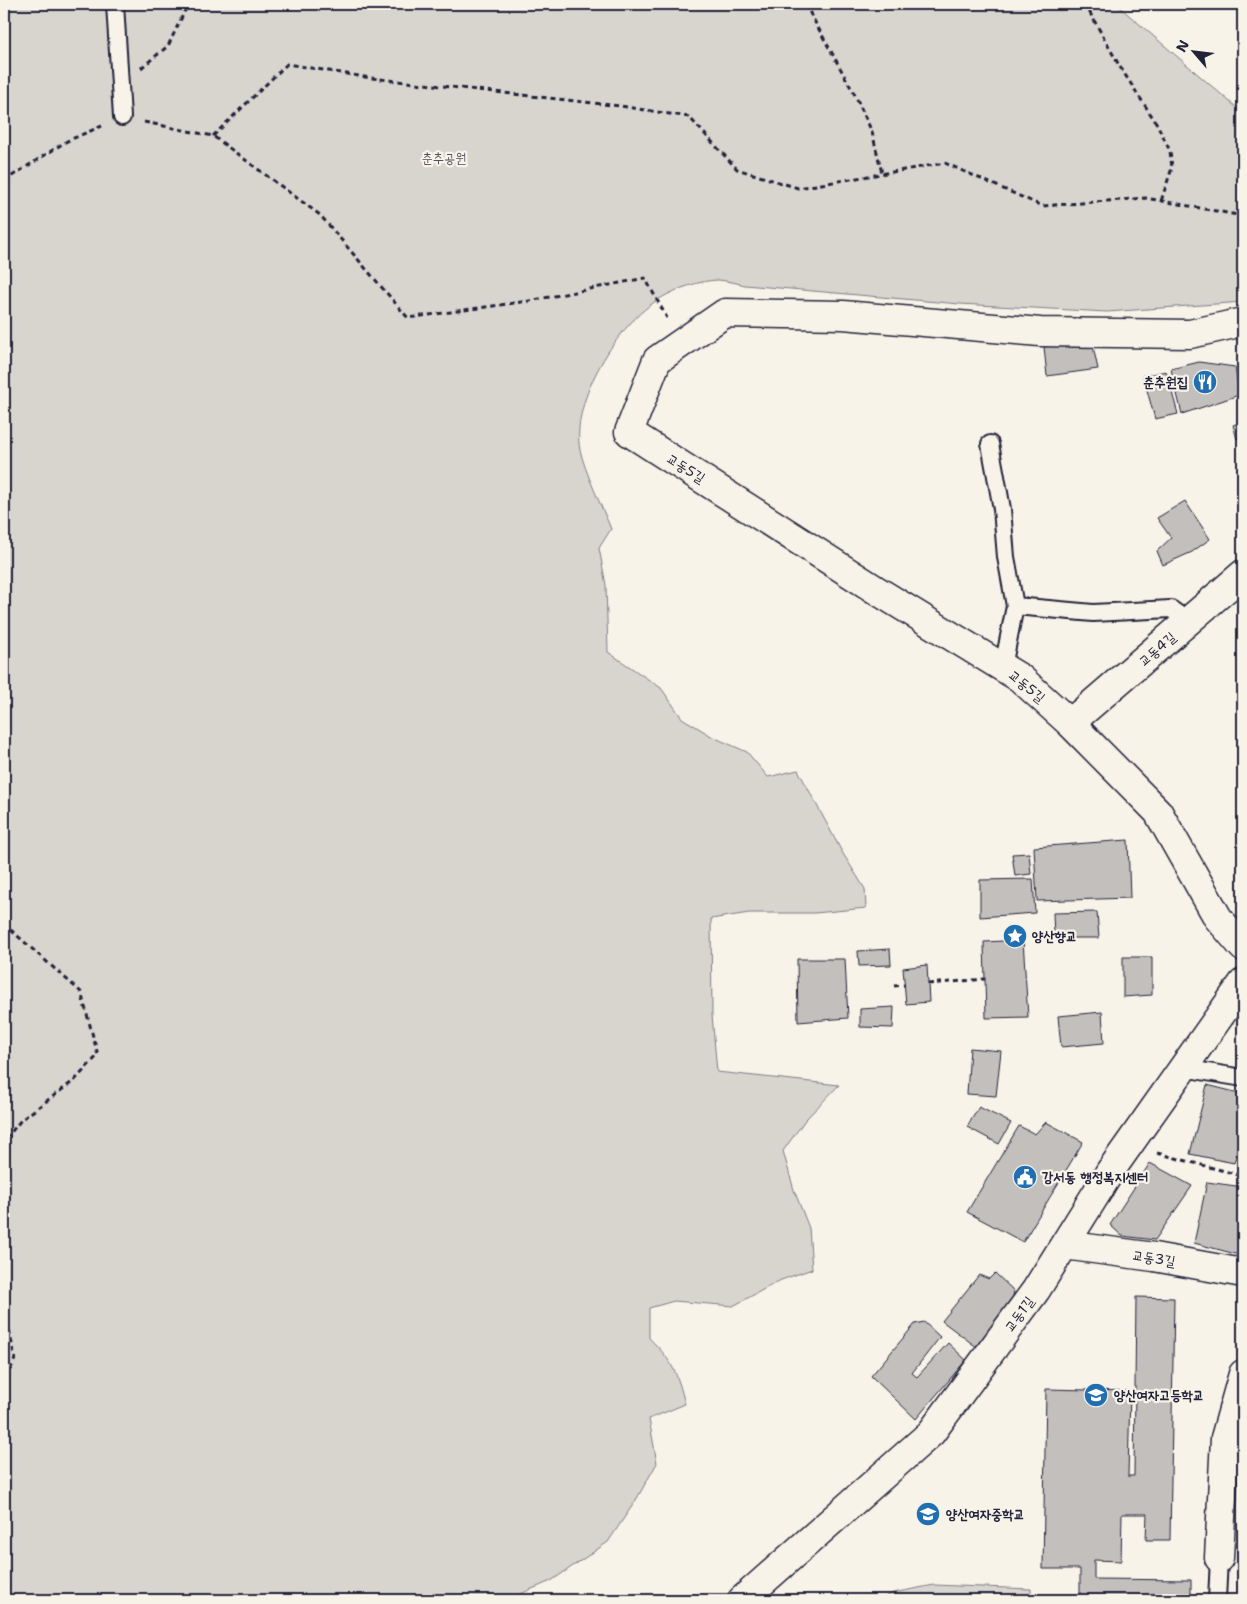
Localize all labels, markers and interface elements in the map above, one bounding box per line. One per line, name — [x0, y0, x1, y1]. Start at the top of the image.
north arrow — [1170, 28, 1220, 78]
text: N — [1172, 37, 1193, 55]
park label: 춘추공원 — [421, 149, 467, 167]
restaurant icon: 춘추원집 — [1192, 369, 1218, 395]
place label: 춘추원집 — [1143, 373, 1188, 391]
street label: 교동5길 — [663, 449, 709, 487]
street label: 교동4길 — [1135, 627, 1180, 670]
street label: 교동5길 — [1005, 666, 1050, 707]
place icon: 양산향교 — [1002, 923, 1028, 949]
place label: 양산향교 — [1032, 927, 1077, 945]
public building icon: 강서동 행정복지센터 — [1012, 1164, 1038, 1190]
place label: 강서동 행정복지센터 — [1042, 1168, 1148, 1186]
street label: 교동3길 — [1131, 1246, 1178, 1270]
street label: 교동1길 — [1000, 1292, 1038, 1335]
school or university icon: 양산여자고등학교 — [1083, 1382, 1109, 1408]
place label: 양산여자고등학교 — [1114, 1386, 1204, 1404]
school or university icon: 양산여자중학교 — [915, 1501, 941, 1527]
place label: 양산여자중학교 — [946, 1505, 1025, 1523]

